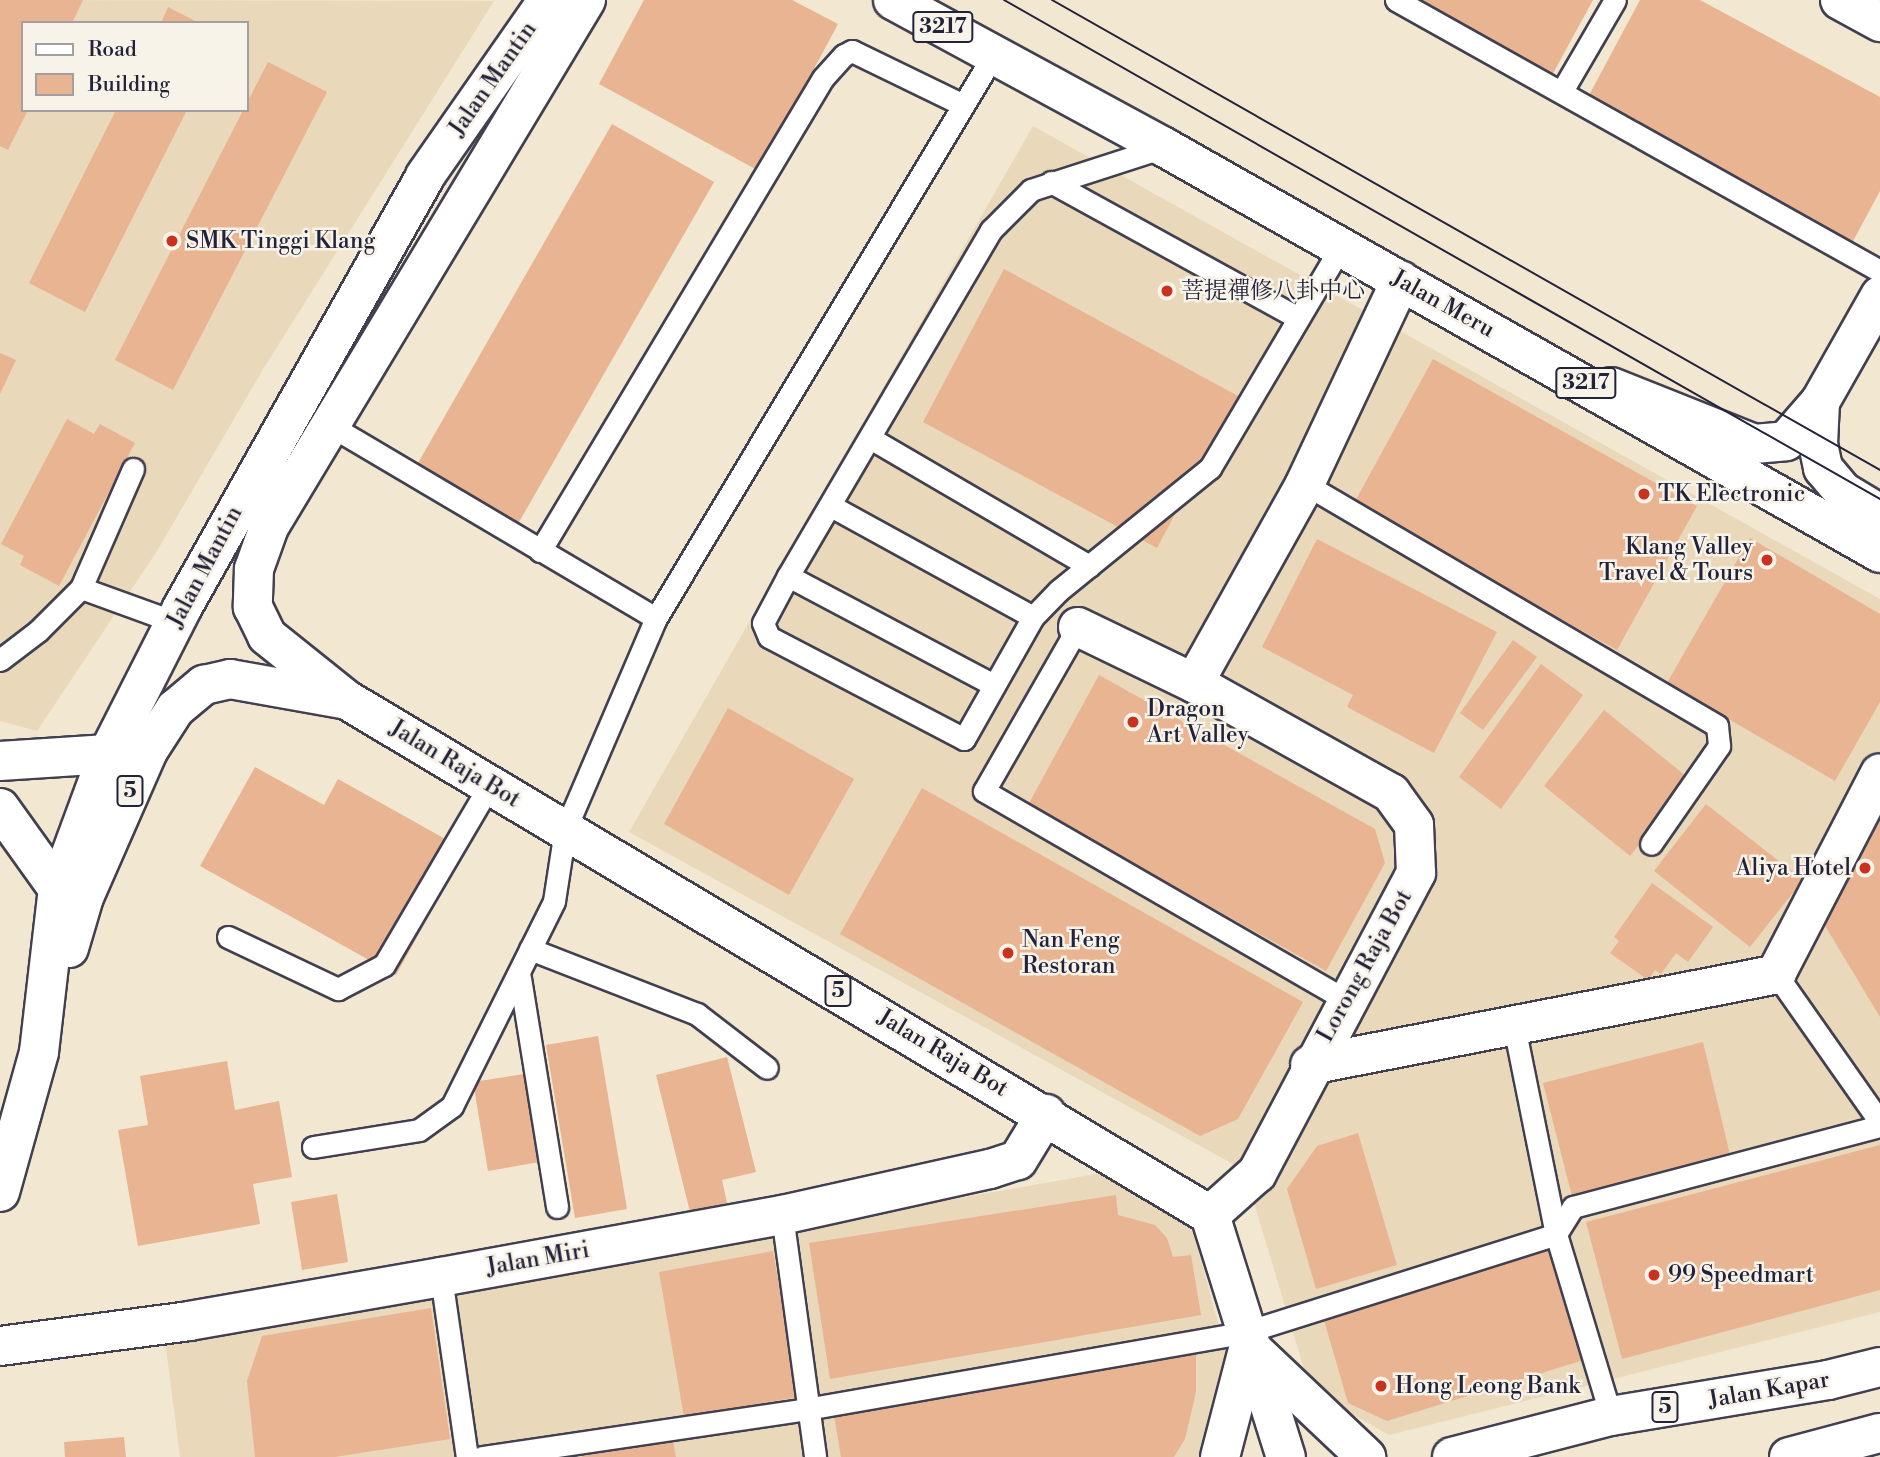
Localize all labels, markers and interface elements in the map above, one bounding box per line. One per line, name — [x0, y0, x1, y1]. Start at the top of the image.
road number: 3217 — [912, 10, 974, 44]
street label: Jalan Mantin — [443, 16, 543, 142]
legend — [21, 21, 248, 112]
text: Road — [88, 37, 137, 63]
text: Building — [88, 72, 170, 98]
place label: SMK Tinggi Klang — [186, 227, 375, 255]
marker: SMK Tinggi Klang — [164, 233, 180, 249]
street label: Jalan Meru — [1386, 264, 1500, 344]
place label: 菩提禪修八卦中心 — [1181, 277, 1365, 305]
marker: 菩提禪修八卦中心 — [1159, 283, 1175, 299]
road number: 3217 — [1554, 366, 1618, 400]
place label: TK Electronic — [1658, 480, 1805, 508]
marker: TK Electronic — [1636, 486, 1652, 502]
street label: Jalan Mantin — [162, 502, 248, 632]
place label: Klang Valley Travel & Tours — [1599, 533, 1753, 587]
marker: Klang Valley Travel & Tours — [1759, 552, 1775, 568]
place label: Dragon Art Valley — [1147, 695, 1249, 749]
street label: Jalan Raja Bot — [385, 714, 525, 814]
marker: Dragon Art Valley — [1125, 714, 1141, 730]
road number: 5 — [116, 774, 144, 808]
place label: Aliya Hotel — [1736, 854, 1851, 882]
marker: Aliya Hotel — [1857, 860, 1873, 876]
street label: Lorong Raja Bot — [1312, 885, 1418, 1047]
place label: Nan Feng Restoran — [1022, 926, 1120, 980]
marker: Nan Feng Restoran — [1000, 945, 1016, 961]
road number: 5 — [824, 974, 852, 1009]
street label: Jalan Raja Bot — [873, 1003, 1013, 1103]
street label: Jalan Miri — [484, 1236, 592, 1282]
place label: 99 Speedmart — [1668, 1261, 1814, 1289]
marker: 99 Speedmart — [1646, 1267, 1662, 1283]
street label: Jalan Kapar — [1706, 1366, 1832, 1414]
place label: Hong Leong Bank — [1395, 1372, 1580, 1400]
marker: Hong Leong Bank — [1373, 1378, 1389, 1394]
road number: 5 — [1651, 1390, 1679, 1424]

